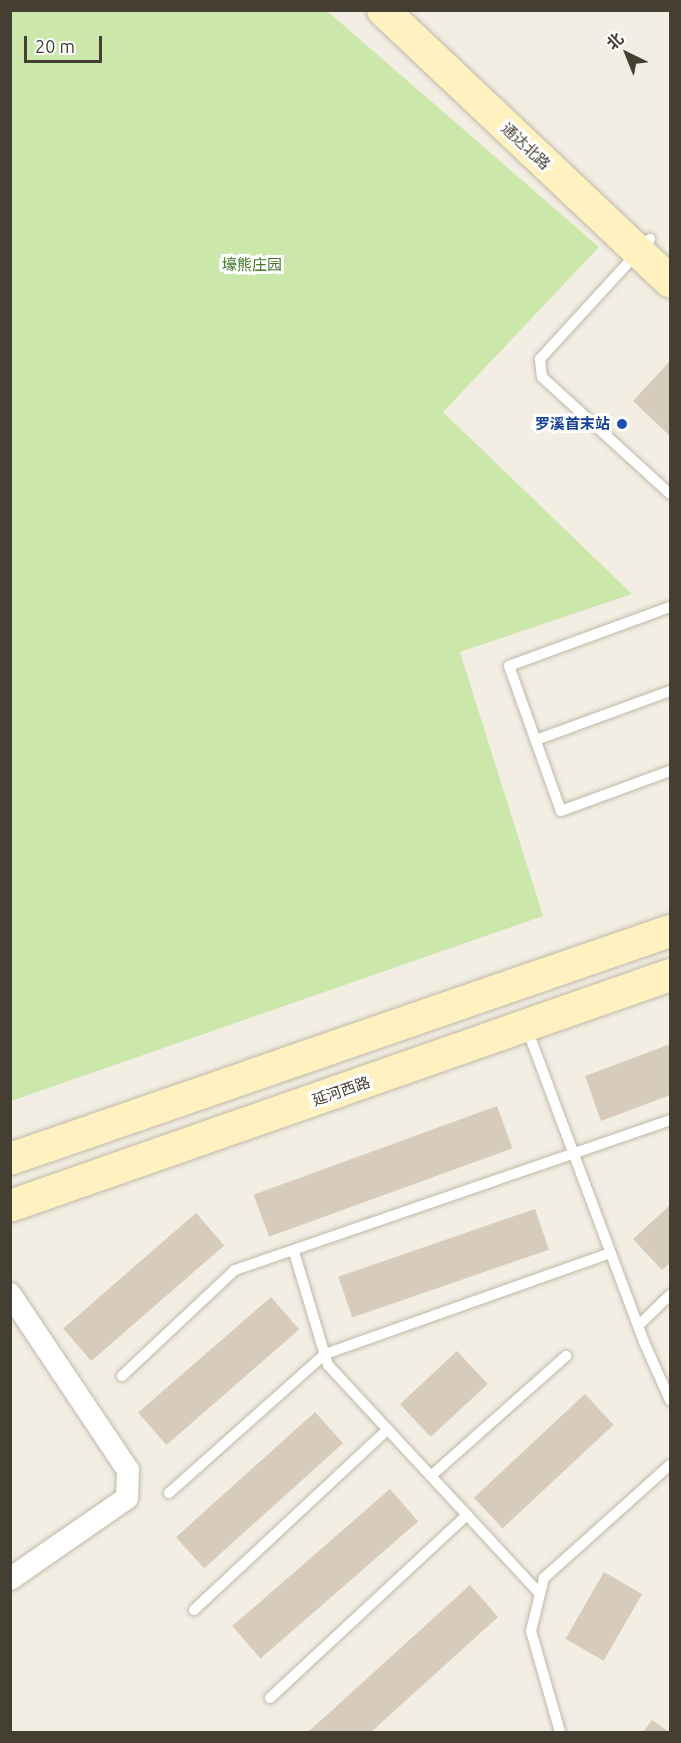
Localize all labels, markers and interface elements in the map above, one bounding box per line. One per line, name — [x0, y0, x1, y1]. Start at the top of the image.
scale bar — [27, 24, 105, 62]
north arrow — [597, 24, 657, 84]
text: 北 — [603, 29, 627, 53]
text: 20 m — [35, 36, 75, 56]
street label: 通达北路 — [498, 119, 554, 173]
park label: 壕熊庄园 — [222, 256, 282, 274]
place label: 罗溪首末站 — [535, 415, 610, 433]
marker: 罗溪首末站 — [615, 417, 629, 431]
street label: 延河西路 — [310, 1073, 372, 1109]

